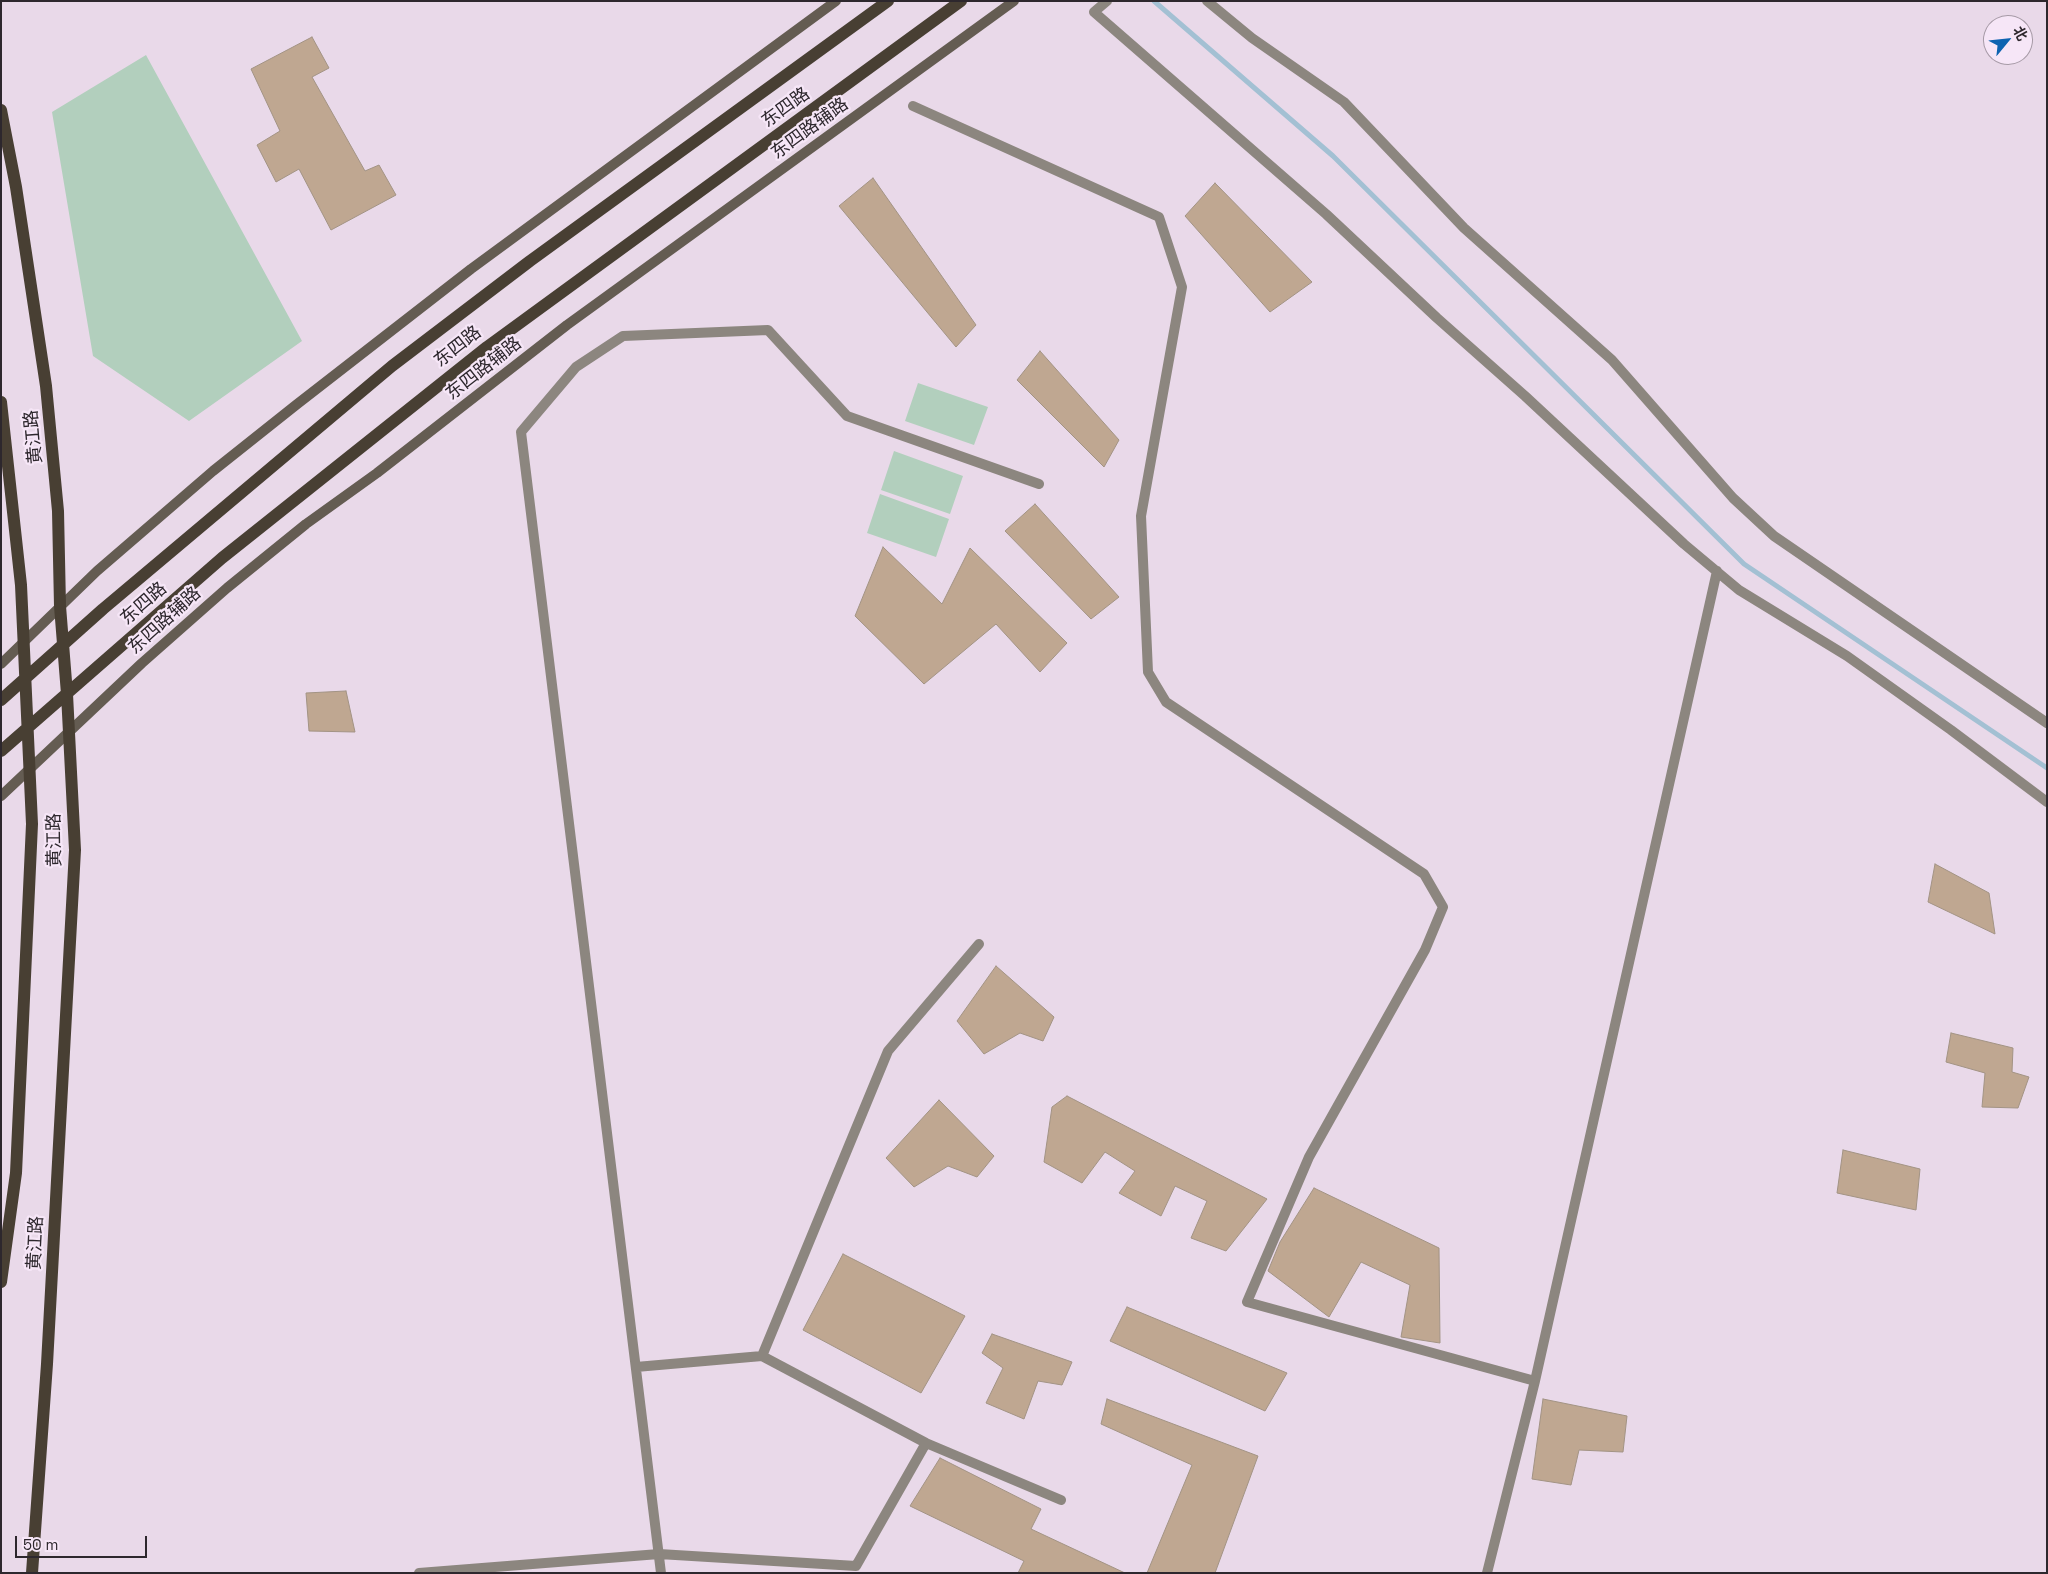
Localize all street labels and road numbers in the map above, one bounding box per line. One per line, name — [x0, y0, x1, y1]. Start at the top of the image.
street label: 东四路 — [758, 83, 814, 133]
street label: 东四路辅路 — [767, 94, 853, 164]
street label: 东四路 — [430, 322, 486, 372]
street label: 东四路辅路 — [442, 333, 526, 405]
street label: 黄江路 — [21, 409, 47, 465]
street label: 东四路 — [117, 578, 171, 630]
street label: 东四路辅路 — [124, 583, 206, 659]
street label: 黄江路 — [44, 813, 66, 867]
street label: 黄江路 — [24, 1215, 48, 1271]

